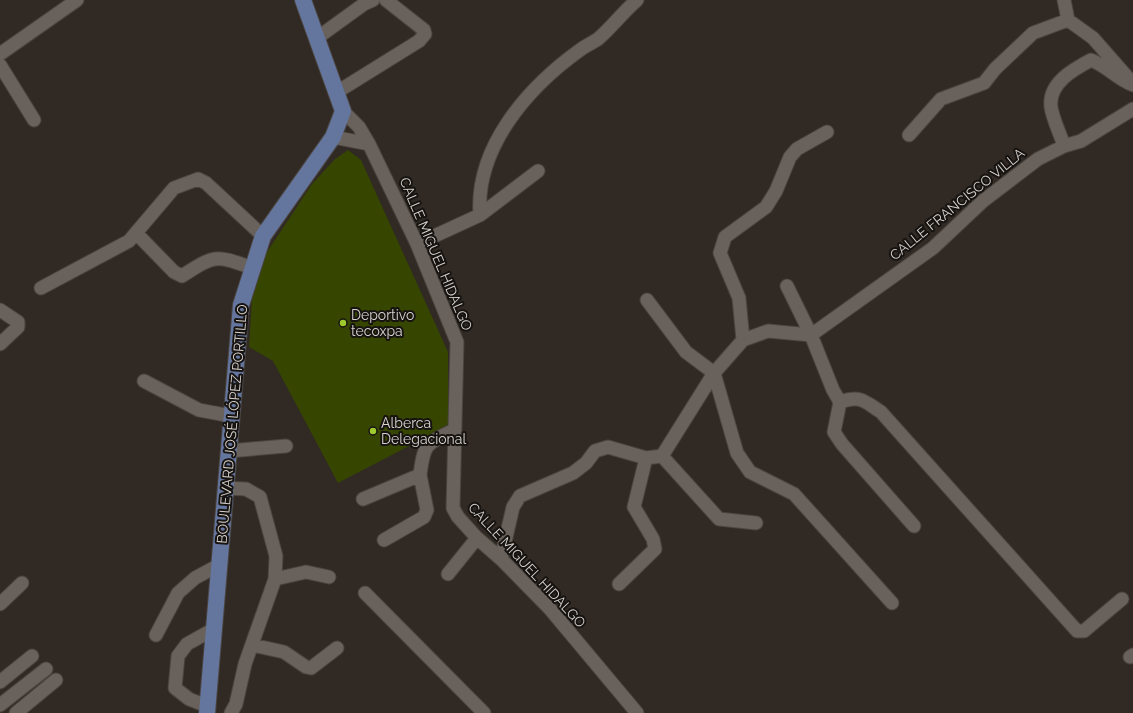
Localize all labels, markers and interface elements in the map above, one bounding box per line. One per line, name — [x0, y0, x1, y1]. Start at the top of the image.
street label: CALLE FRANCISCO VILLA — [887, 144, 1028, 263]
street label: CALLE MIGUEL HIDALGO — [396, 175, 476, 333]
street label: BOULEVARD JOSÉ LÓPEZ PORTILLO — [213, 304, 250, 544]
place label: Deportivo tecoxpa — [351, 307, 414, 339]
marker: Deportivo tecoxpa — [338, 318, 348, 328]
place label: Alberca Delegacional — [381, 415, 466, 447]
marker: Alberca Delegacional — [368, 426, 378, 436]
street label: CALLE MIGUEL HIDALGO — [465, 499, 589, 631]

